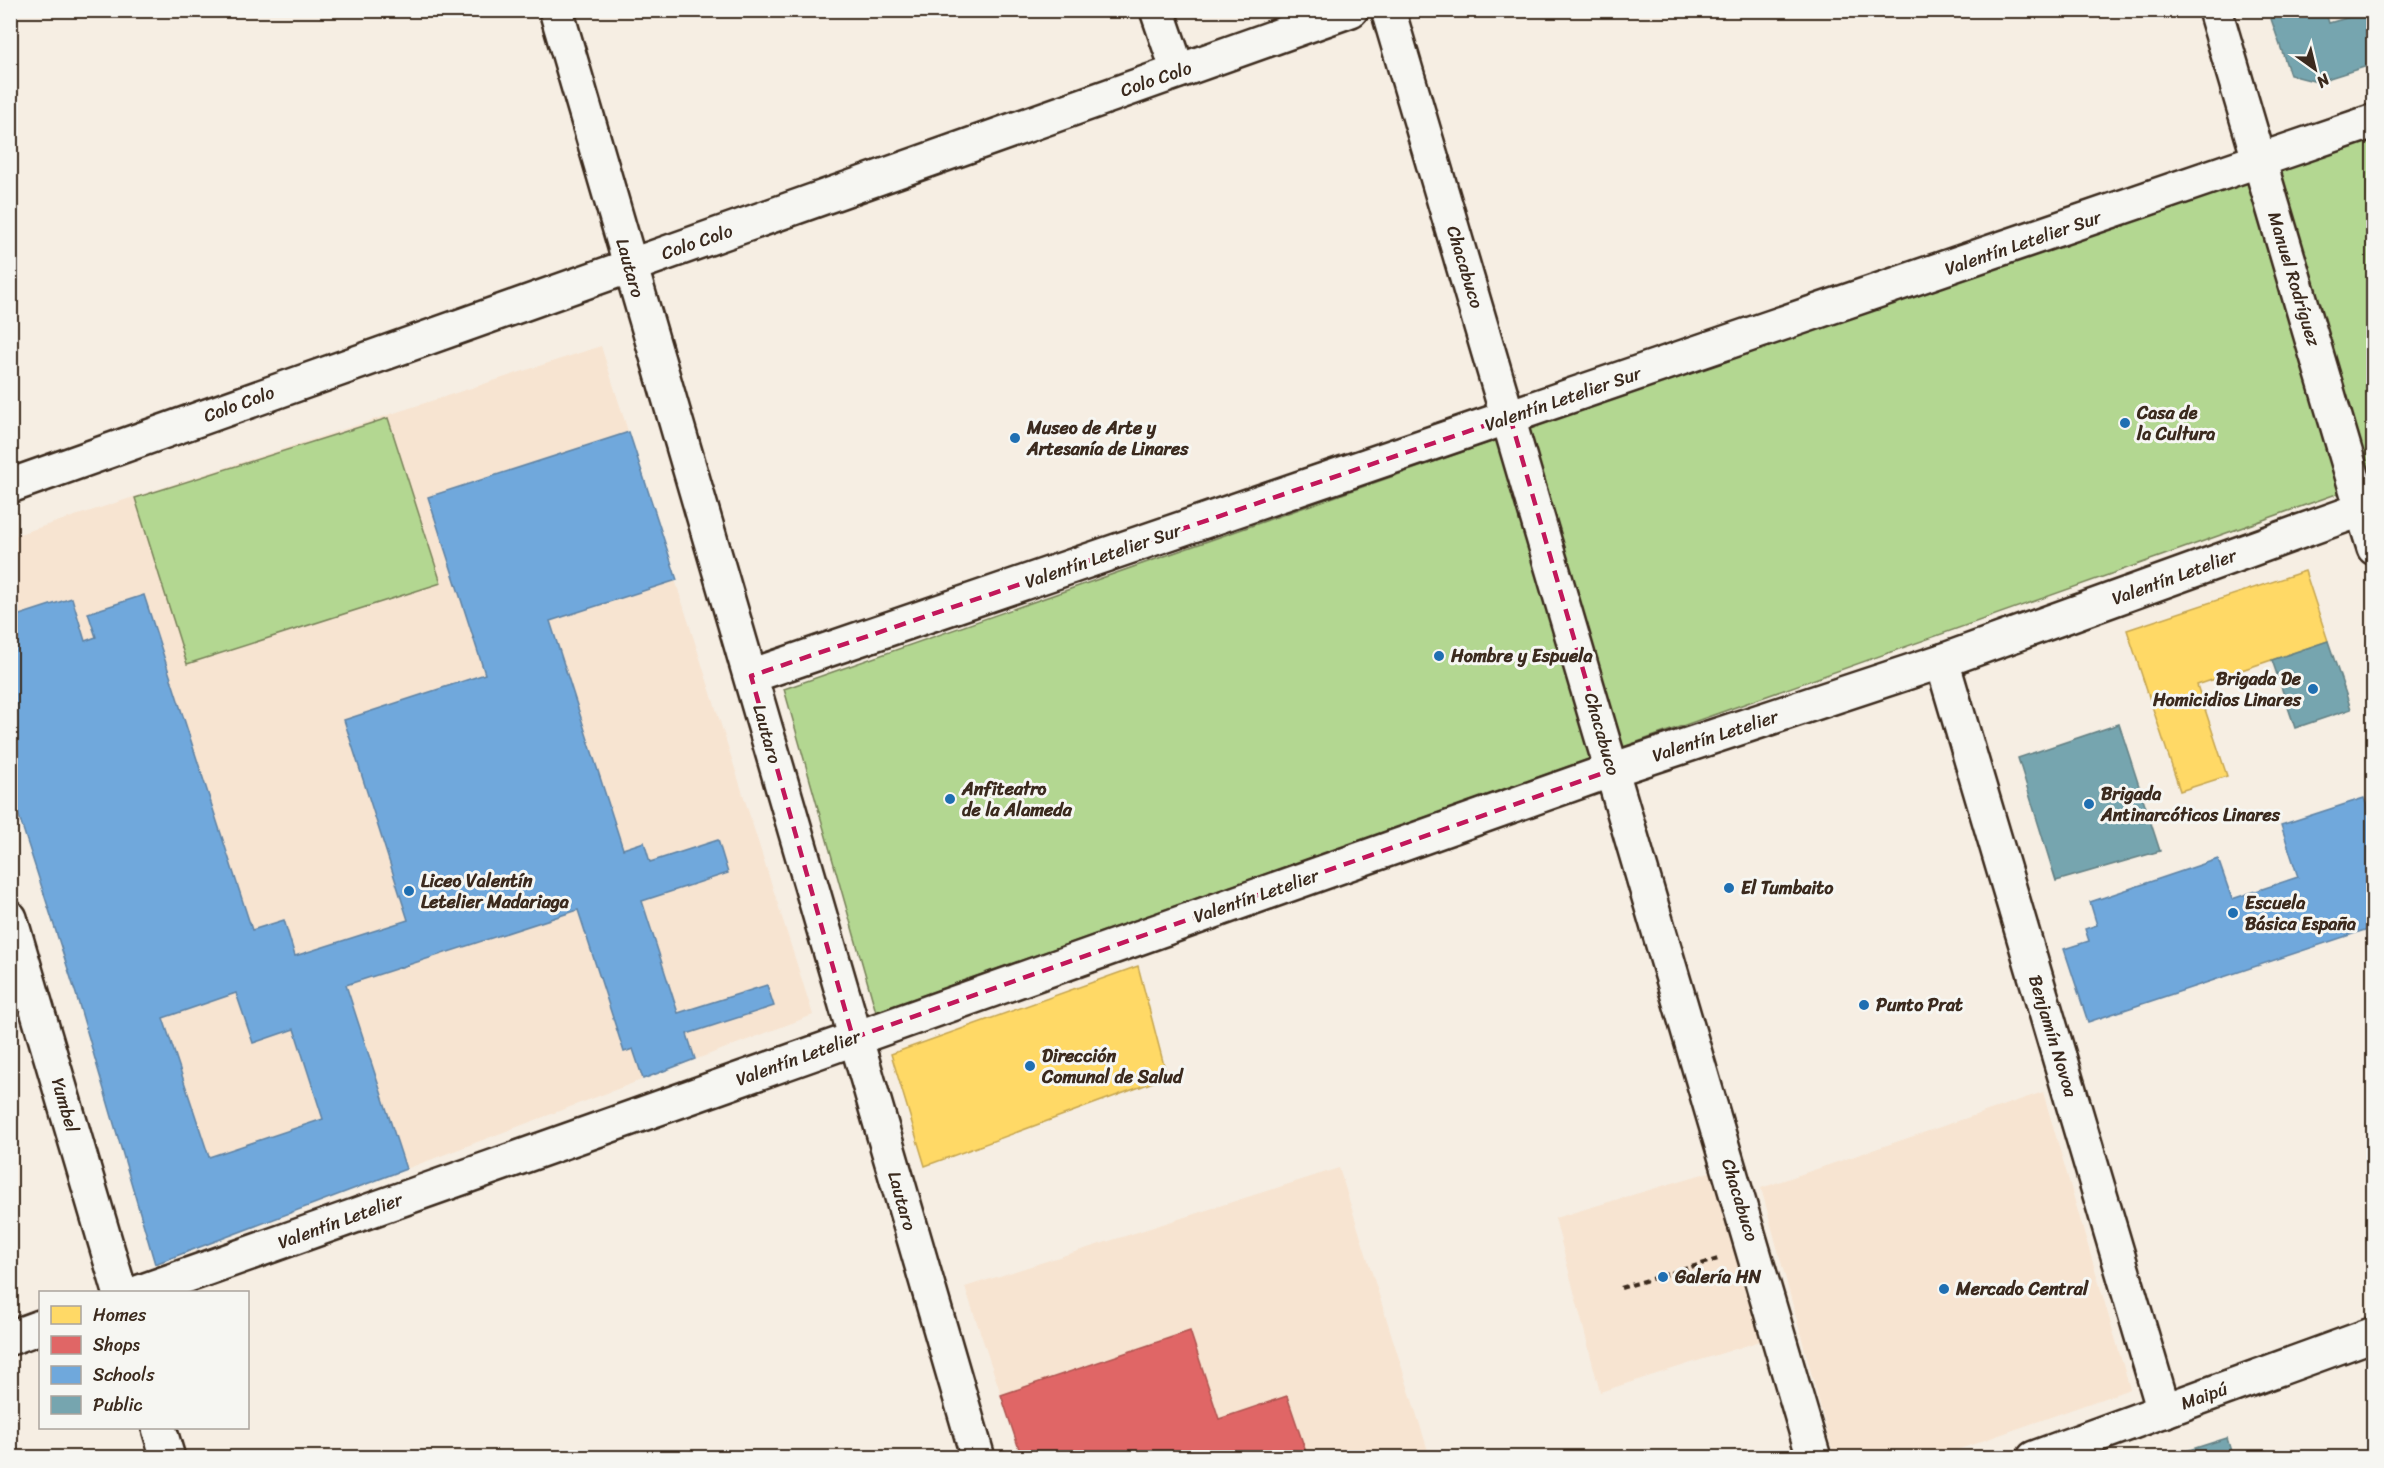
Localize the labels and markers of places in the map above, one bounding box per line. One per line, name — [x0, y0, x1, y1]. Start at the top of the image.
place label: Casa de la Cultura — [2136, 397, 2215, 450]
place label: Museo de Arte y Artesanía de Linares — [1026, 412, 1189, 465]
marker: Casa de la Cultura — [2118, 416, 2132, 430]
marker: Museo de Arte y Artesanía de Linares — [1008, 431, 1022, 445]
place label: Hombre y Espuela — [1450, 640, 1593, 672]
marker: Hombre y Espuela — [1432, 649, 1446, 663]
place label: Brigada De Homicidios Linares — [2152, 663, 2302, 716]
marker: Brigada De Homicidios Linares — [2306, 682, 2320, 696]
place label: Anfiteatro de la Alameda — [961, 773, 1073, 826]
place label: Brigada Antinarcóticos Linares — [2100, 778, 2281, 831]
marker: Anfiteatro de la Alameda — [943, 792, 957, 806]
marker: Brigada Antinarcóticos Linares — [2082, 797, 2096, 811]
place label: Liceo Valentín Letelier Madariaga — [421, 865, 570, 918]
place label: El Tumbaito — [1741, 872, 1834, 904]
marker: El Tumbaito — [1722, 881, 1736, 895]
marker: Liceo Valentín Letelier Madariaga — [402, 884, 416, 898]
place label: Escuela Básica España — [2245, 887, 2356, 940]
marker: Escuela Básica España — [2226, 906, 2240, 920]
place label: Punto Prat — [1876, 989, 1963, 1021]
marker: Punto Prat — [1857, 998, 1871, 1012]
place label: Dirección Comunal de Salud — [1041, 1040, 1184, 1093]
marker: Dirección Comunal de Salud — [1023, 1059, 1037, 1073]
place label: Galería HN — [1674, 1261, 1761, 1293]
marker: Galería HN — [1656, 1270, 1670, 1284]
place label: Mercado Central — [1955, 1273, 2089, 1305]
marker: Mercado Central — [1937, 1282, 1951, 1296]

